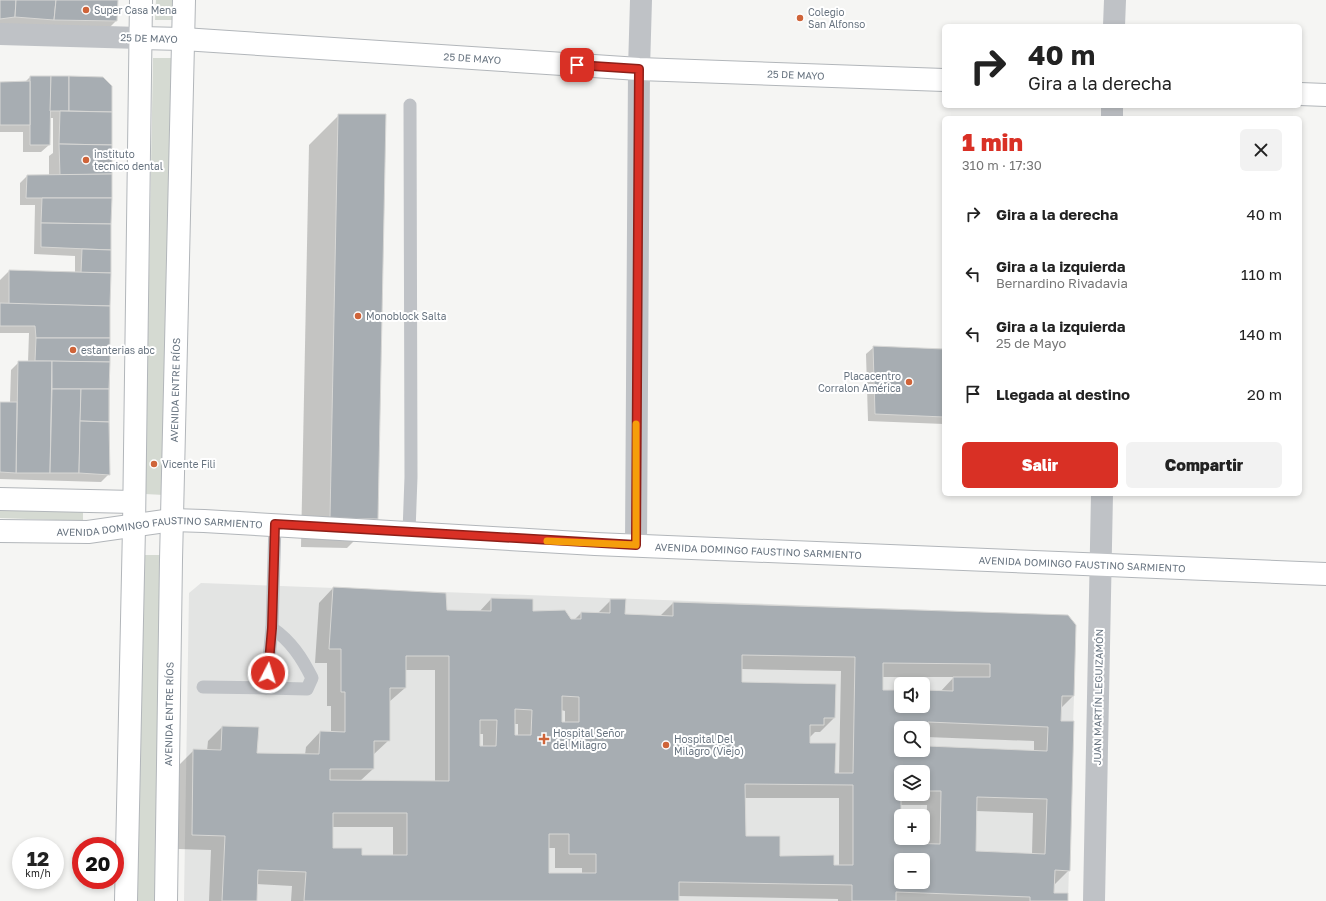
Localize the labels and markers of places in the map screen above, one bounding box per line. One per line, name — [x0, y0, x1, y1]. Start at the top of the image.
place label: Super Casa Mena — [94, 4, 177, 16]
marker: Super Casa Mena — [81, 5, 91, 15]
place label: Colegio San Alfonso — [808, 6, 865, 30]
marker: Colegio San Alfonso — [795, 13, 805, 23]
pin — [560, 48, 594, 82]
place label: instituto tecnico dental — [94, 148, 163, 172]
marker: instituto tecnico dental — [81, 155, 91, 165]
place label: Monoblock Salta — [366, 310, 446, 322]
marker: Monoblock Salta — [353, 311, 363, 321]
place label: estanterias abc — [81, 344, 155, 356]
marker: estanterias abc — [68, 345, 78, 355]
place label: Placacentro Corralon América — [818, 370, 901, 394]
marker: Placacentro Corralon América — [904, 377, 914, 387]
place label: Vicente Fili — [162, 458, 216, 470]
marker: Vicente Fili — [149, 459, 159, 469]
place label: Hospital Señor del Milagro — [553, 727, 624, 751]
marker: Hospital Señor del Milagro — [538, 733, 550, 745]
place label: Hospital Del Milagro (Viejo) — [674, 733, 744, 757]
marker: Hospital Del Milagro (Viejo) — [661, 740, 671, 750]

